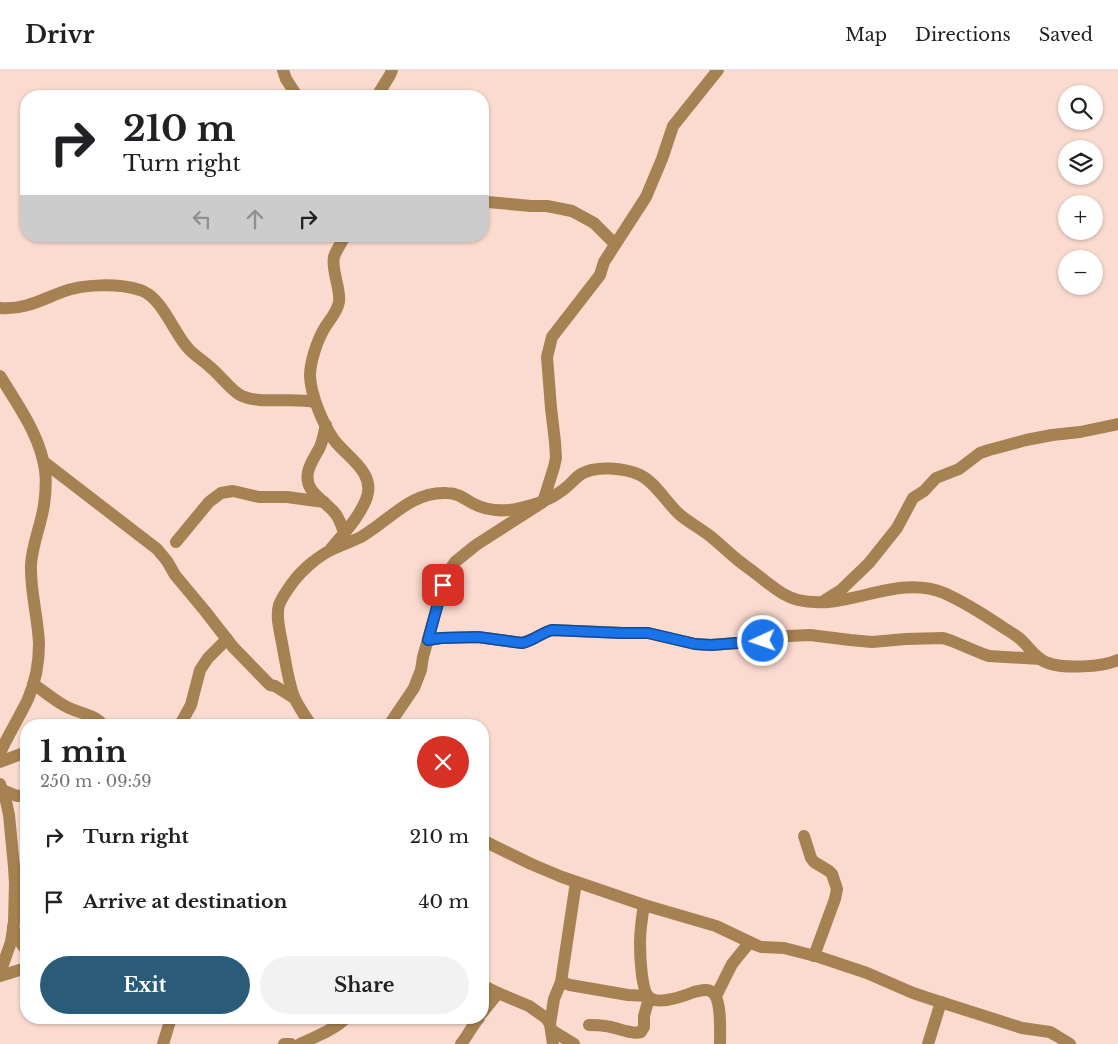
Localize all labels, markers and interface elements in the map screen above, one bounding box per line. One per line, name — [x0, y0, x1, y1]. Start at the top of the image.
text: Drivr — [25, 20, 94, 49]
text: Map — [845, 24, 887, 46]
text: Directions — [915, 24, 1011, 46]
text: Saved — [1039, 24, 1093, 46]
map controls — [1058, 85, 1103, 295]
button: search — [1058, 85, 1103, 130]
text: 210 m — [123, 107, 236, 150]
icon: right — [40, 110, 105, 175]
button: layers — [1058, 140, 1103, 185]
text: Turn right — [123, 150, 241, 177]
button: + — [1058, 195, 1103, 240]
icon: left — [188, 205, 216, 233]
icon: ahead — [241, 205, 269, 233]
icon: right — [294, 205, 322, 233]
button: − — [1058, 250, 1103, 295]
pin — [422, 564, 464, 606]
icon: arrive — [429, 571, 457, 599]
position arrow — [736, 614, 788, 666]
text: 1 min — [40, 733, 127, 770]
button: close — [417, 736, 469, 788]
text: 250 m · 09:59 — [40, 771, 152, 791]
icon: right — [40, 823, 68, 851]
text: Turn right — [83, 825, 189, 848]
text: 210 m — [409, 825, 469, 848]
icon: arrive — [40, 888, 68, 916]
text: Arrive at destination — [83, 890, 287, 913]
text: 40 m — [418, 890, 469, 913]
button: Exit — [40, 956, 250, 1014]
button: Share — [260, 956, 469, 1014]

